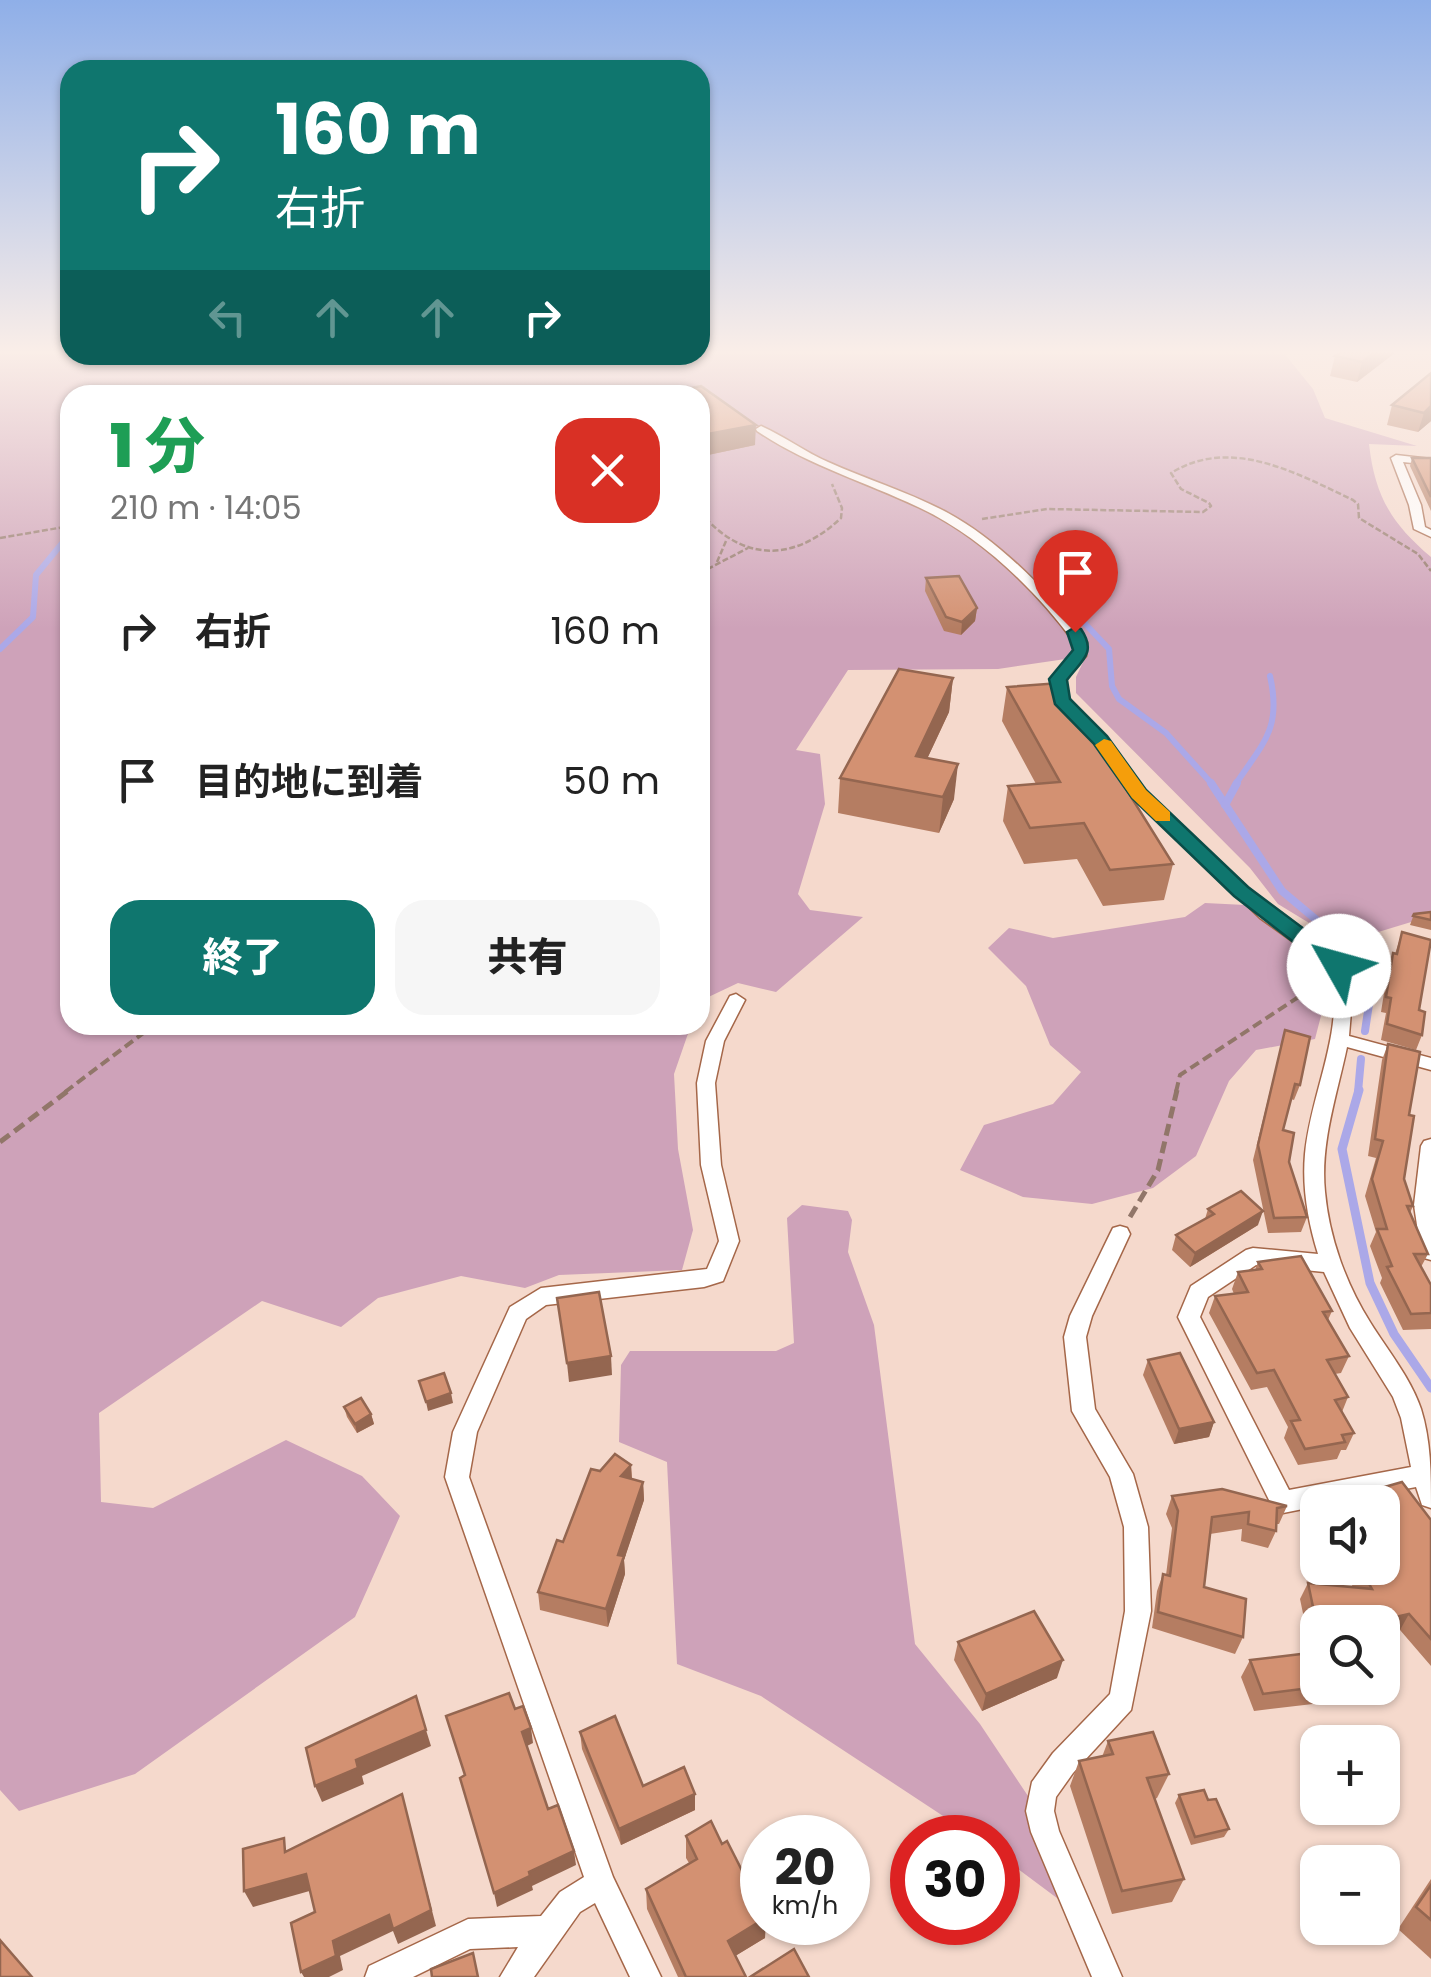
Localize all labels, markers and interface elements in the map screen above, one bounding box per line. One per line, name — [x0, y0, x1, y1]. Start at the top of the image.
text: 160 m — [275, 80, 481, 179]
icon: right — [110, 100, 240, 230]
text: 右折 — [275, 177, 365, 240]
icon: left — [200, 290, 255, 345]
icon: ahead — [305, 290, 360, 345]
icon: ahead — [410, 290, 465, 345]
icon: right — [515, 290, 570, 345]
text: 1 分 — [110, 404, 205, 488]
button: close — [555, 418, 660, 523]
text: 210 m · 14:05 — [110, 485, 302, 530]
pin — [1033, 530, 1118, 633]
icon: arrive — [1048, 545, 1103, 600]
icon: right — [110, 603, 165, 658]
text: 160 m — [551, 604, 660, 657]
text: 右折 — [195, 605, 271, 658]
icon: arrive — [110, 753, 165, 808]
text: 50 m — [563, 754, 660, 807]
text: 目的地に到着 — [195, 755, 423, 808]
button: 終了 — [110, 900, 375, 1015]
button: 共有 — [395, 900, 660, 1015]
position arrow — [1287, 914, 1391, 1018]
map controls — [1300, 1485, 1400, 1945]
button: sound — [1300, 1485, 1400, 1585]
button: search — [1300, 1605, 1400, 1705]
button: + — [1300, 1725, 1400, 1825]
speed limit sign: 30 — [890, 1815, 1020, 1945]
text: 20 — [774, 1832, 836, 1903]
button: − — [1300, 1845, 1400, 1945]
text: km/h — [772, 1888, 838, 1923]

